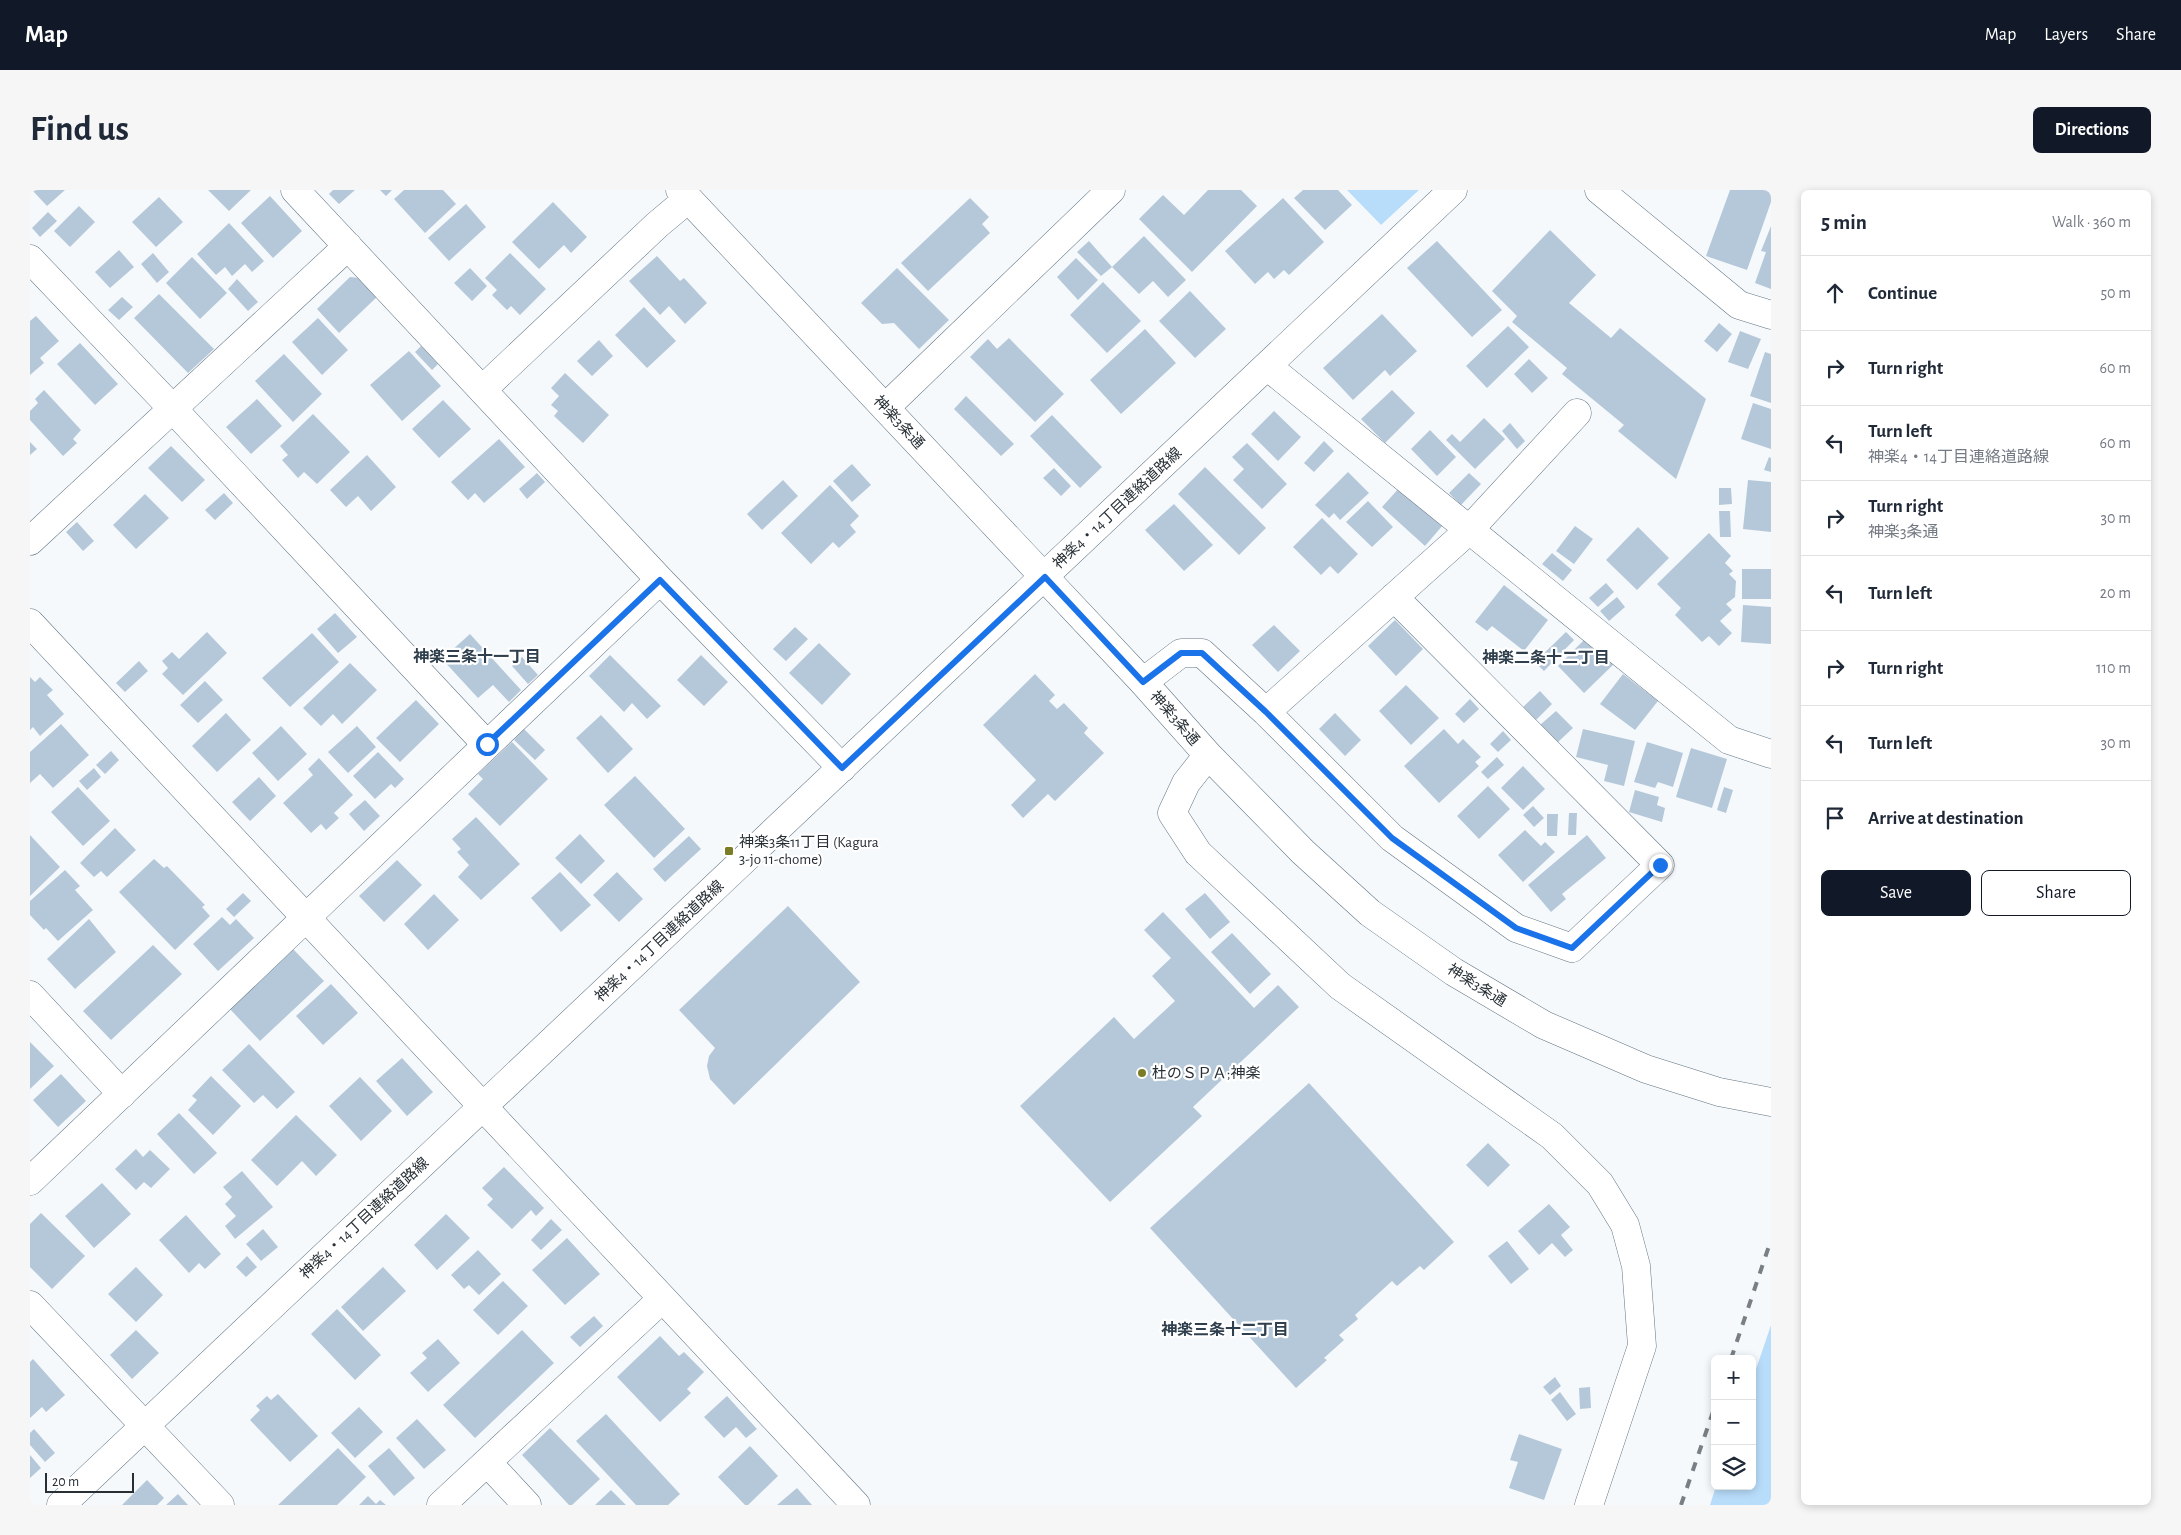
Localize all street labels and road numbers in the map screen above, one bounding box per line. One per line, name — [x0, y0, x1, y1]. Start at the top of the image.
street label: 神楽3条通 — [871, 392, 927, 452]
street label: 神楽4・14丁目連絡道路線 — [1050, 444, 1184, 572]
street label: 神楽3条通 — [1147, 688, 1203, 748]
street label: 神楽4・14丁目連絡道路線 — [592, 877, 726, 1005]
street label: 神楽3条通 — [1445, 961, 1509, 1009]
street label: 神楽4・14丁目連絡道路線 — [297, 1154, 431, 1282]

